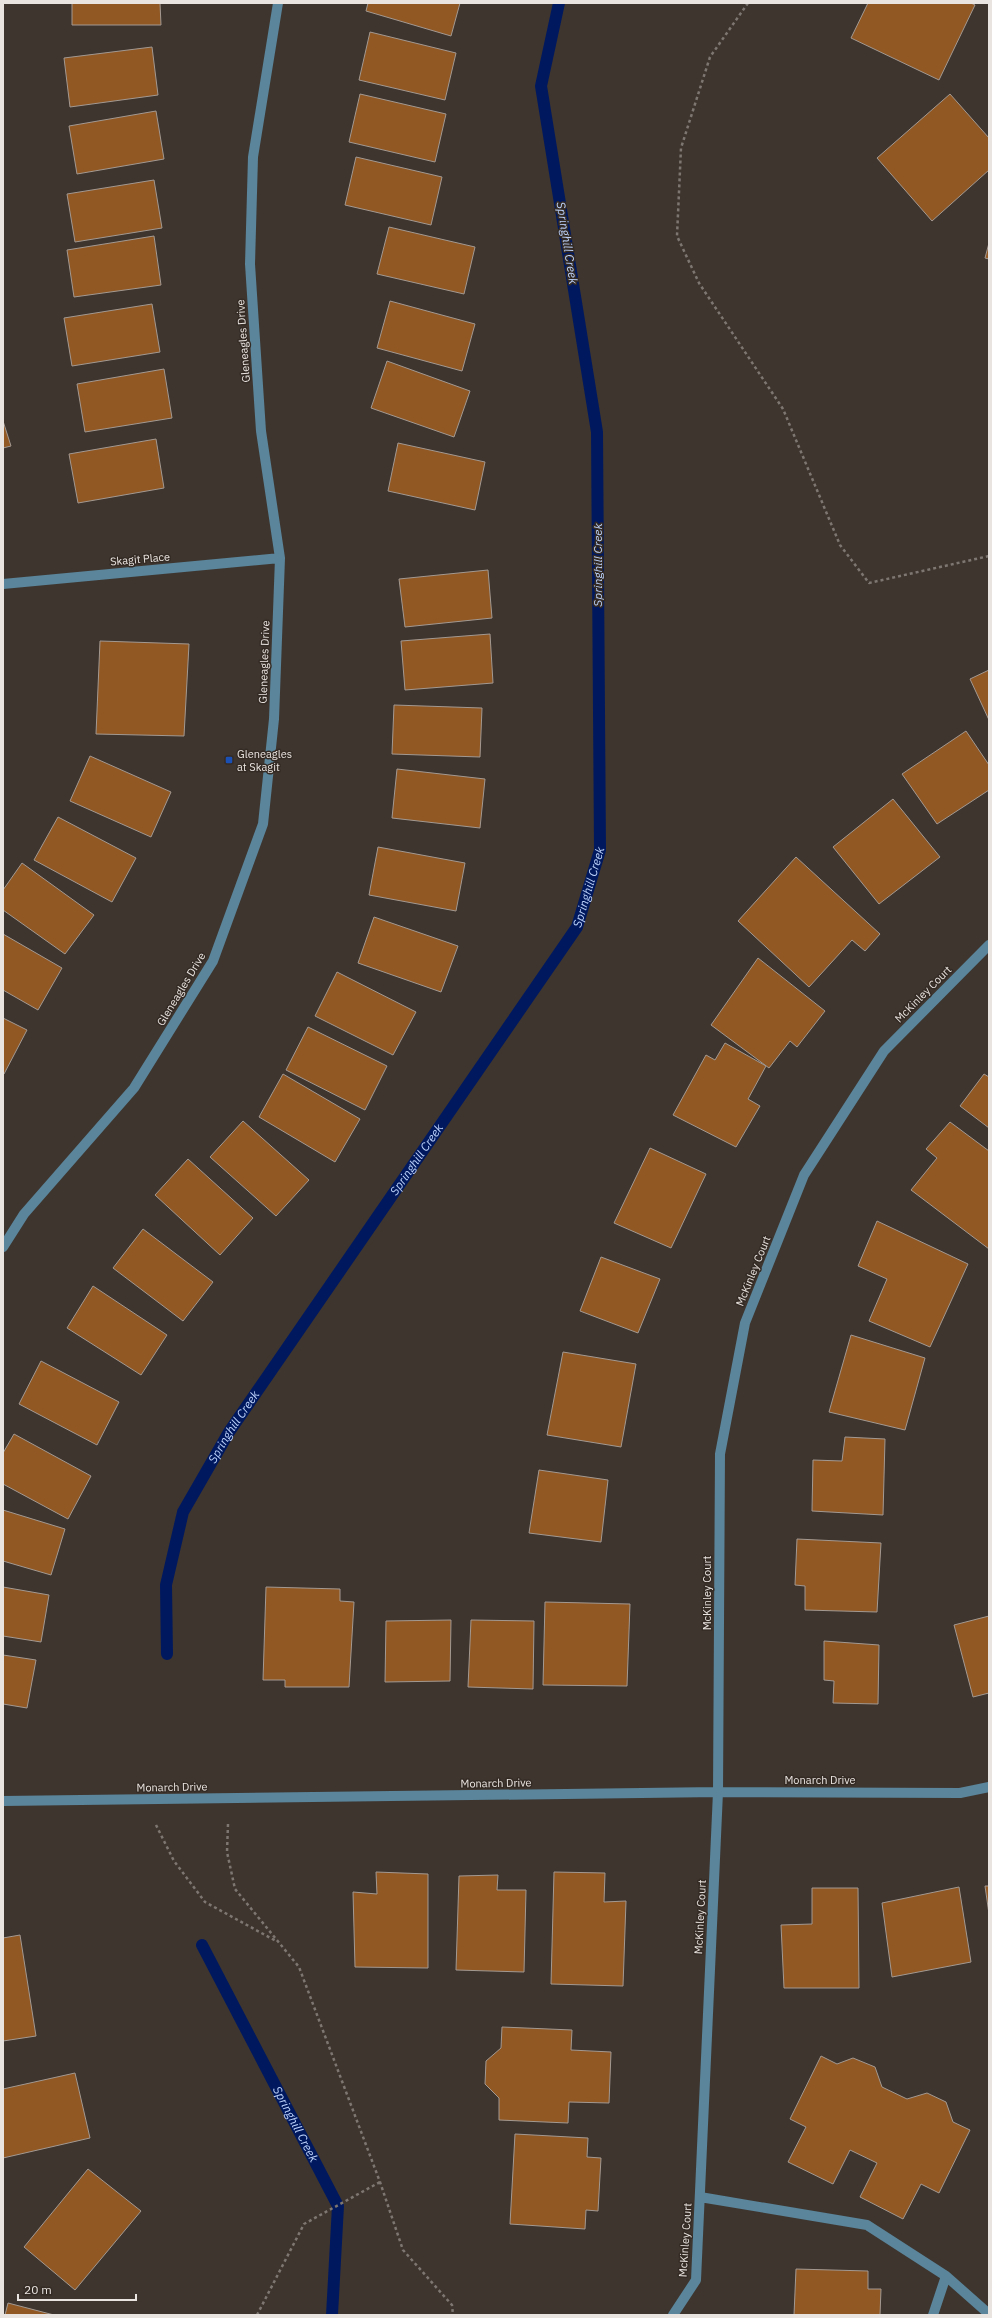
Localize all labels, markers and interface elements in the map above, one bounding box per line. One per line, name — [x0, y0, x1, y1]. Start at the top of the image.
water label: Springhill Creek — [554, 201, 582, 286]
street label: Gleneagles Drive — [233, 299, 253, 383]
water label: Springhill Creek — [590, 523, 605, 607]
street label: Skagit Place — [109, 549, 171, 569]
street label: Gleneagles Drive — [256, 620, 272, 704]
place label: Gleneagles at Skagit — [237, 747, 292, 774]
marker: Gleneagles at Skagit — [224, 755, 234, 765]
water label: Springhill Creek — [569, 844, 608, 929]
street label: Gleneagles Drive — [154, 950, 208, 1028]
street label: McKinley Court — [892, 963, 954, 1025]
water label: Springhill Creek — [386, 1120, 447, 1198]
street label: McKinley Court — [733, 1234, 774, 1308]
water label: Springhill Creek — [205, 1387, 263, 1466]
street label: McKinley Court — [700, 1556, 714, 1630]
street label: Monarch Drive — [784, 1773, 856, 1787]
street label: Monarch Drive — [460, 1775, 532, 1791]
street label: Monarch Drive — [136, 1779, 208, 1795]
street label: McKinley Court — [691, 1879, 709, 1955]
water label: Springhill Creek — [270, 2083, 322, 2165]
street label: McKinley Court — [675, 2202, 695, 2278]
scale bar — [18, 2276, 136, 2302]
text: 20 m — [24, 2282, 52, 2297]

